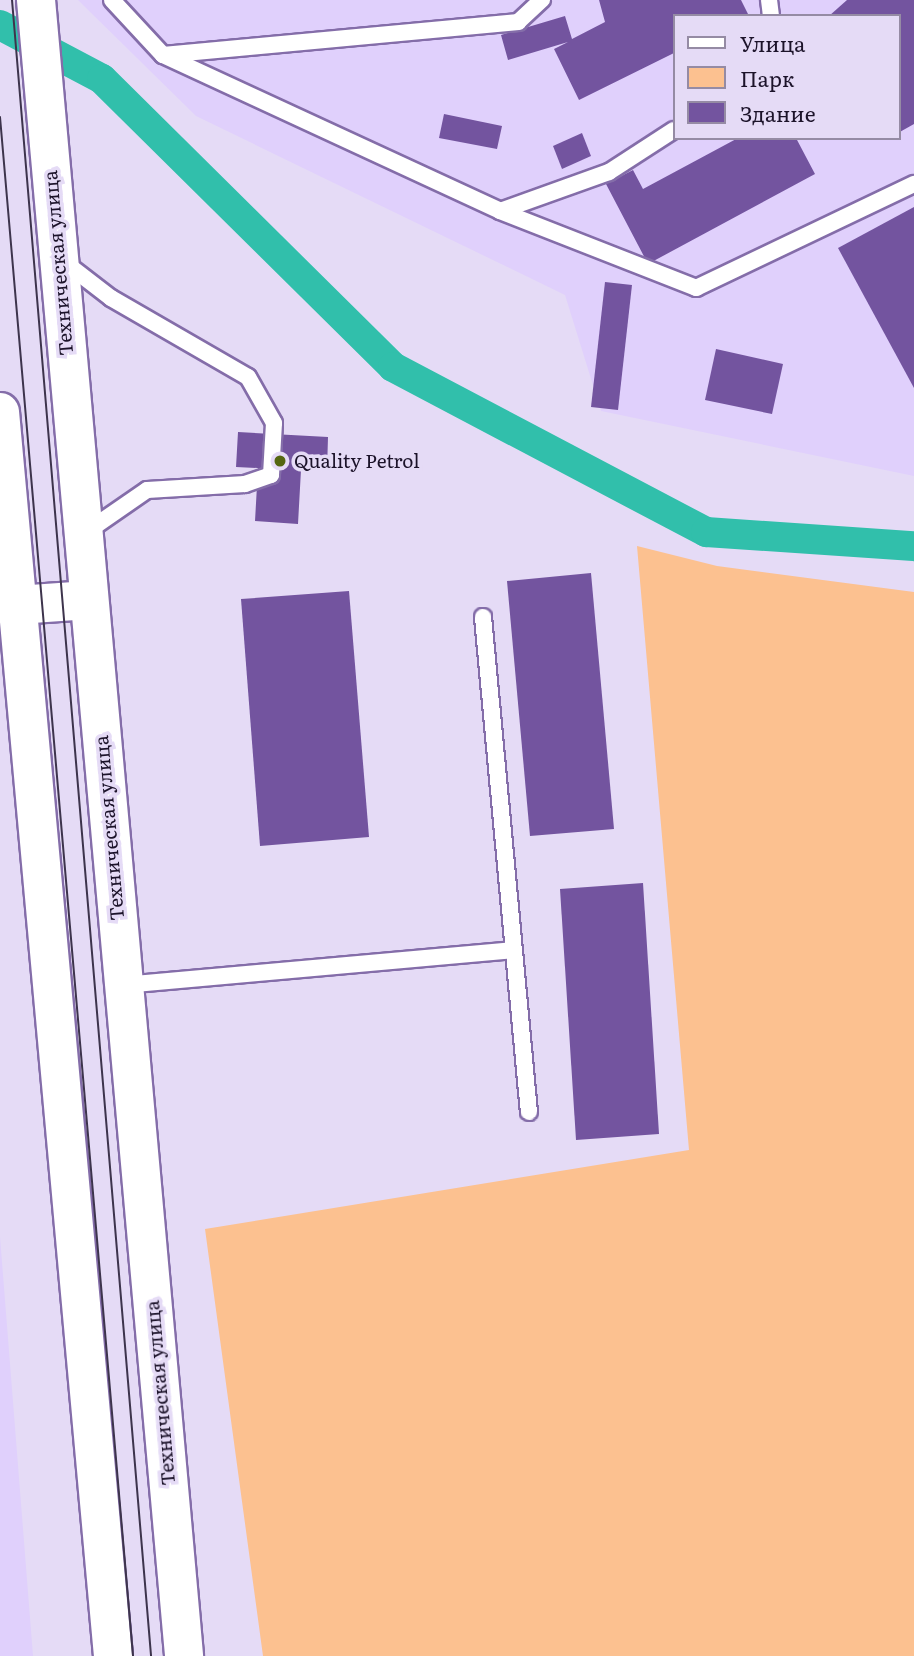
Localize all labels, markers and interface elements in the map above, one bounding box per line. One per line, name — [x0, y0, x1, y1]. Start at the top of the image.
legend — [673, 14, 900, 140]
text: Улица — [740, 27, 805, 58]
text: Парк — [740, 62, 794, 93]
text: Здание — [740, 97, 816, 128]
street label: Техническая улица — [39, 169, 77, 357]
place label: Quality Petrol — [294, 450, 419, 472]
marker: Quality Petrol — [272, 453, 288, 469]
street label: Техническая улица — [90, 734, 128, 922]
street label: Техническая улица — [141, 1299, 179, 1487]

